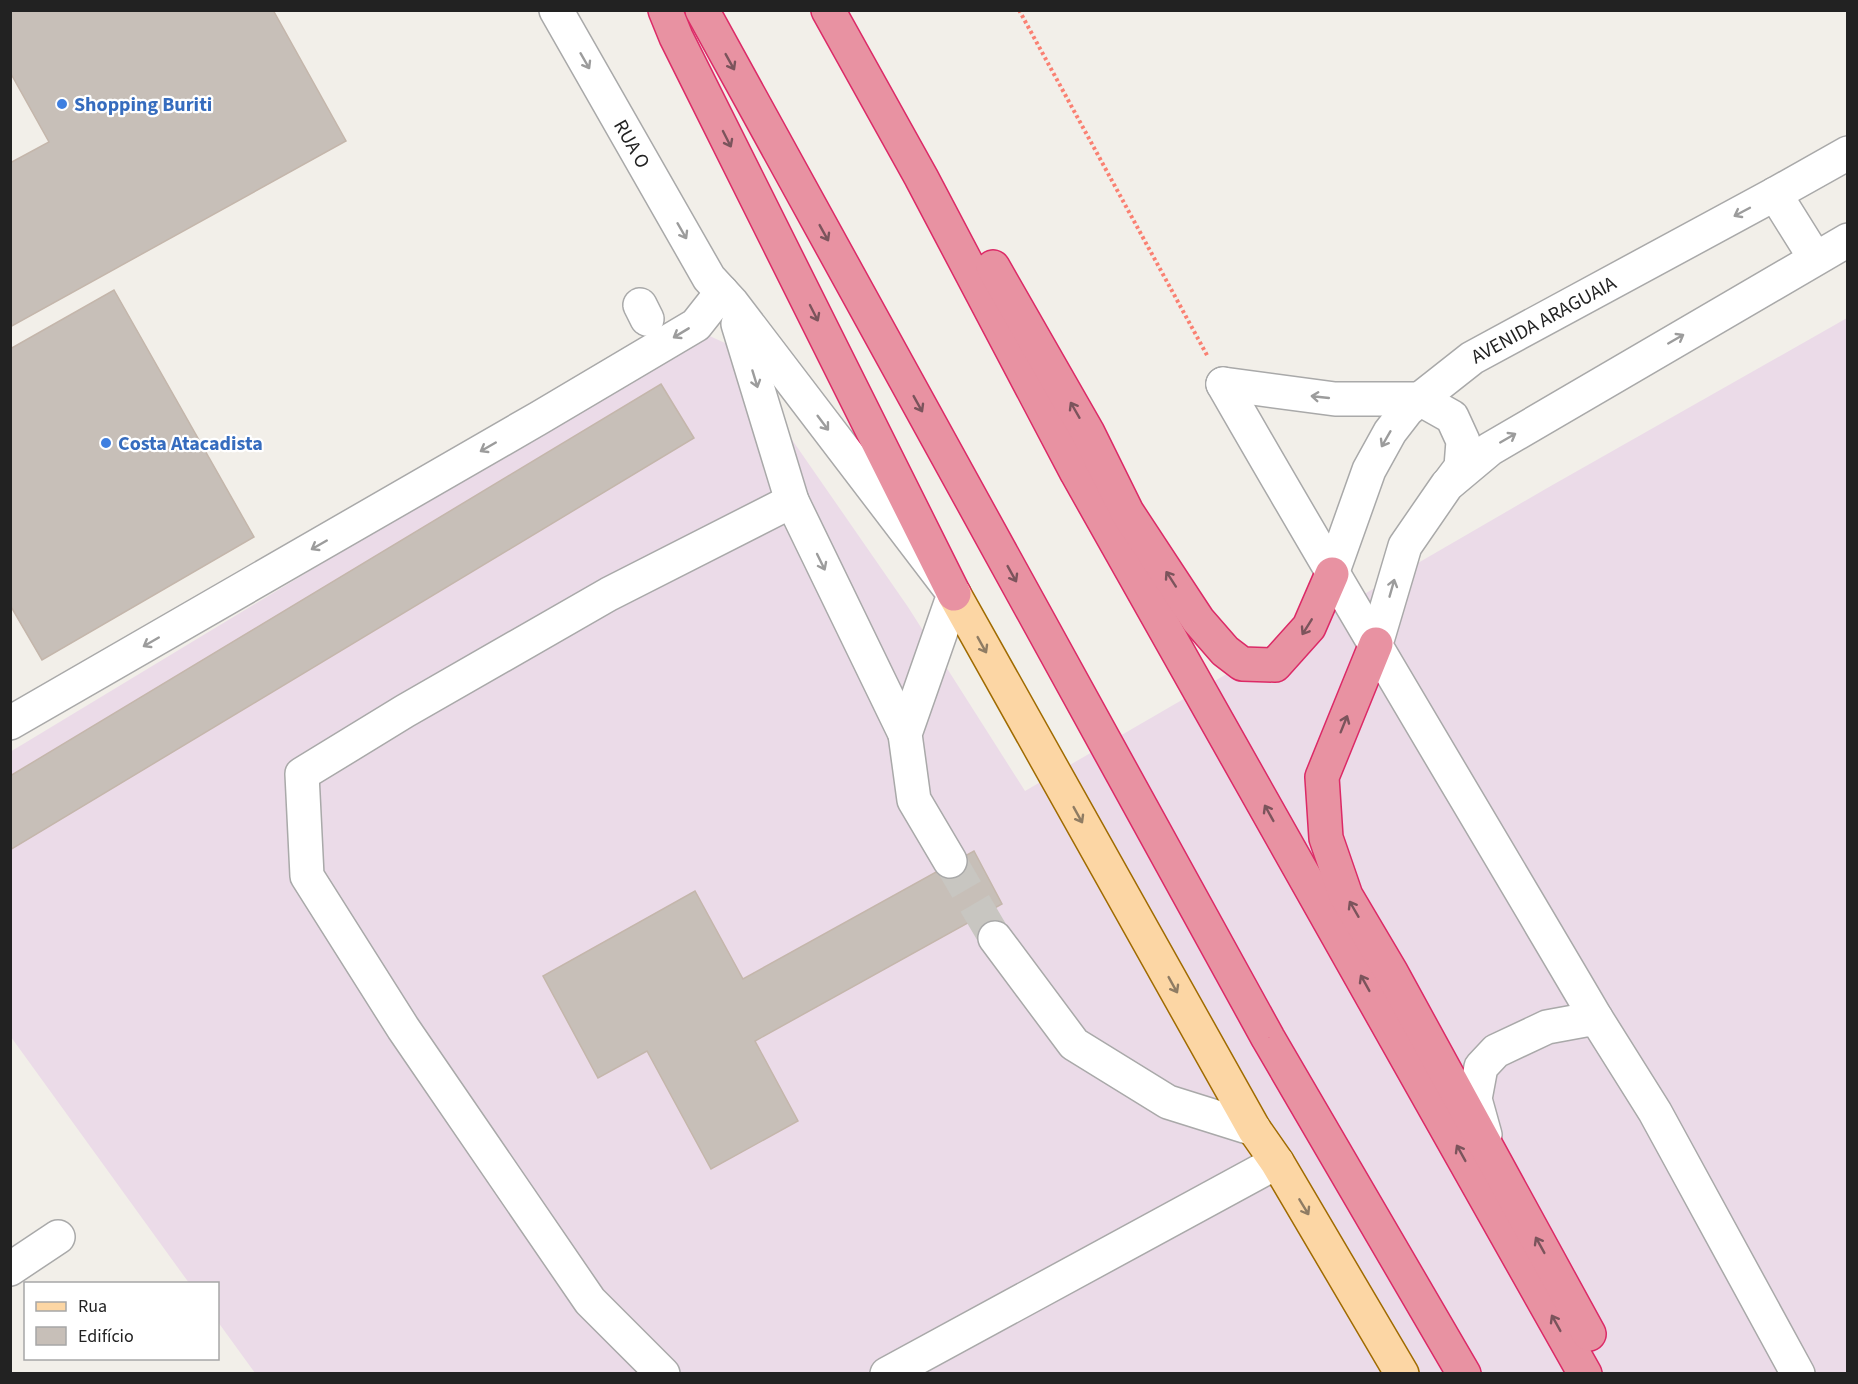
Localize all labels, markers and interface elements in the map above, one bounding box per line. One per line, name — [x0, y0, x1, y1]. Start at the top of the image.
one-way arrow — [580, 52, 592, 69]
one-way arrow — [724, 53, 736, 70]
place label: Shopping Buriti — [74, 91, 212, 119]
marker: Shopping Buriti — [55, 97, 69, 111]
street label: RUA O — [606, 115, 657, 174]
one-way arrow — [721, 129, 733, 147]
one-way arrow — [1733, 207, 1751, 218]
one-way arrow — [677, 222, 689, 239]
one-way arrow — [818, 224, 830, 241]
street label: AVENIDA ARAGUAIA — [1466, 269, 1622, 371]
one-way arrow — [808, 304, 820, 322]
one-way arrow — [673, 328, 690, 340]
one-way arrow — [1667, 333, 1684, 345]
one-way arrow — [750, 369, 761, 388]
one-way arrow — [1311, 391, 1330, 402]
one-way arrow — [913, 394, 924, 412]
one-way arrow — [1068, 402, 1080, 419]
one-way arrow — [817, 414, 830, 430]
place label: Costa Atacadista — [118, 430, 263, 458]
one-way arrow — [1380, 430, 1392, 447]
one-way arrow — [1499, 432, 1516, 444]
marker: Costa Atacadista — [99, 436, 113, 450]
one-way arrow — [480, 441, 497, 453]
one-way arrow — [311, 539, 328, 551]
one-way arrow — [815, 552, 827, 570]
one-way arrow — [1007, 565, 1018, 583]
one-way arrow — [1165, 571, 1177, 588]
one-way arrow — [1387, 579, 1399, 598]
one-way arrow — [1301, 619, 1314, 636]
one-way arrow — [143, 636, 160, 648]
one-way arrow — [977, 636, 989, 653]
one-way arrow — [1339, 715, 1350, 733]
one-way arrow — [1073, 805, 1084, 823]
one-way arrow — [1263, 805, 1275, 822]
one-way arrow — [1348, 901, 1360, 918]
one-way arrow — [1359, 975, 1371, 992]
one-way arrow — [1168, 976, 1180, 993]
one-way arrow — [1454, 1145, 1466, 1162]
one-way arrow — [1298, 1198, 1310, 1215]
one-way arrow — [1534, 1237, 1546, 1254]
legend — [24, 1282, 219, 1360]
text: Rua — [78, 1294, 107, 1319]
one-way arrow — [1550, 1314, 1562, 1331]
text: Edifício — [78, 1324, 134, 1349]

